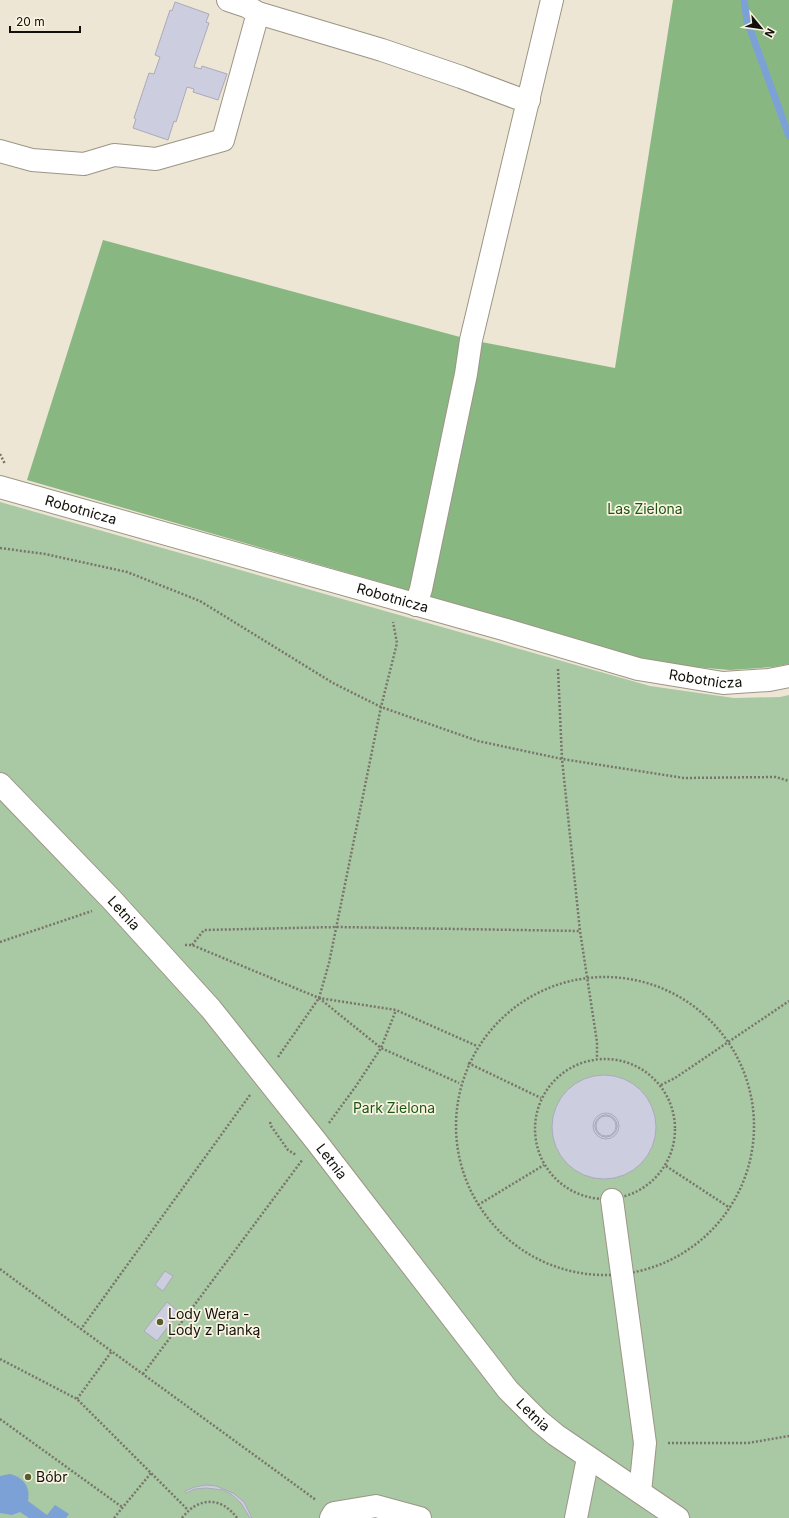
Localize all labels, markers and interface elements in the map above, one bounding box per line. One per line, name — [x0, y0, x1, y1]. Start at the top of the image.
scale bar — [10, 8, 80, 34]
north arrow — [741, 8, 781, 48]
text: 20 m — [16, 14, 45, 29]
text: N — [762, 26, 778, 40]
street label: Robotnicza — [43, 491, 119, 528]
park label: Las Zielona — [607, 500, 683, 517]
street label: Robotnicza — [355, 579, 431, 616]
street label: Robotnicza — [668, 665, 743, 692]
street label: Letnia — [104, 892, 144, 933]
park label: Park Zielona — [353, 1099, 435, 1116]
street label: Letnia — [313, 1140, 351, 1182]
place label: Lody Wera - Lody z Pianką — [168, 1305, 261, 1338]
marker: Lody Wera - Lody z Pianką — [155, 1317, 165, 1327]
street label: Letnia — [513, 1394, 554, 1435]
place label: Bóbr — [36, 1468, 67, 1485]
marker: Bóbr — [23, 1472, 33, 1482]

